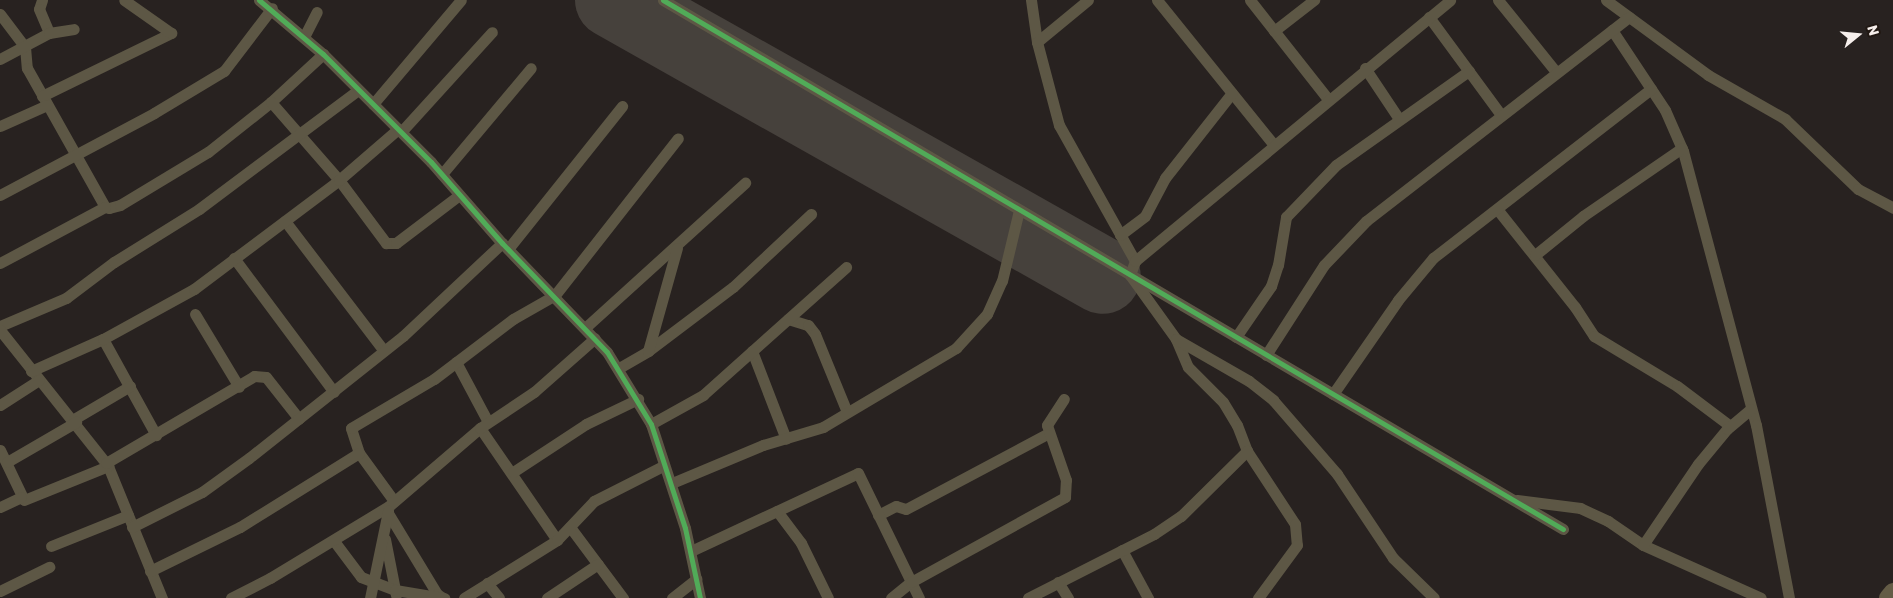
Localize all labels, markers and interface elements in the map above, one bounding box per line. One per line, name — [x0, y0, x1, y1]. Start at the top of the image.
north arrow — [1833, 10, 1883, 60]
text: N — [1863, 23, 1882, 38]

